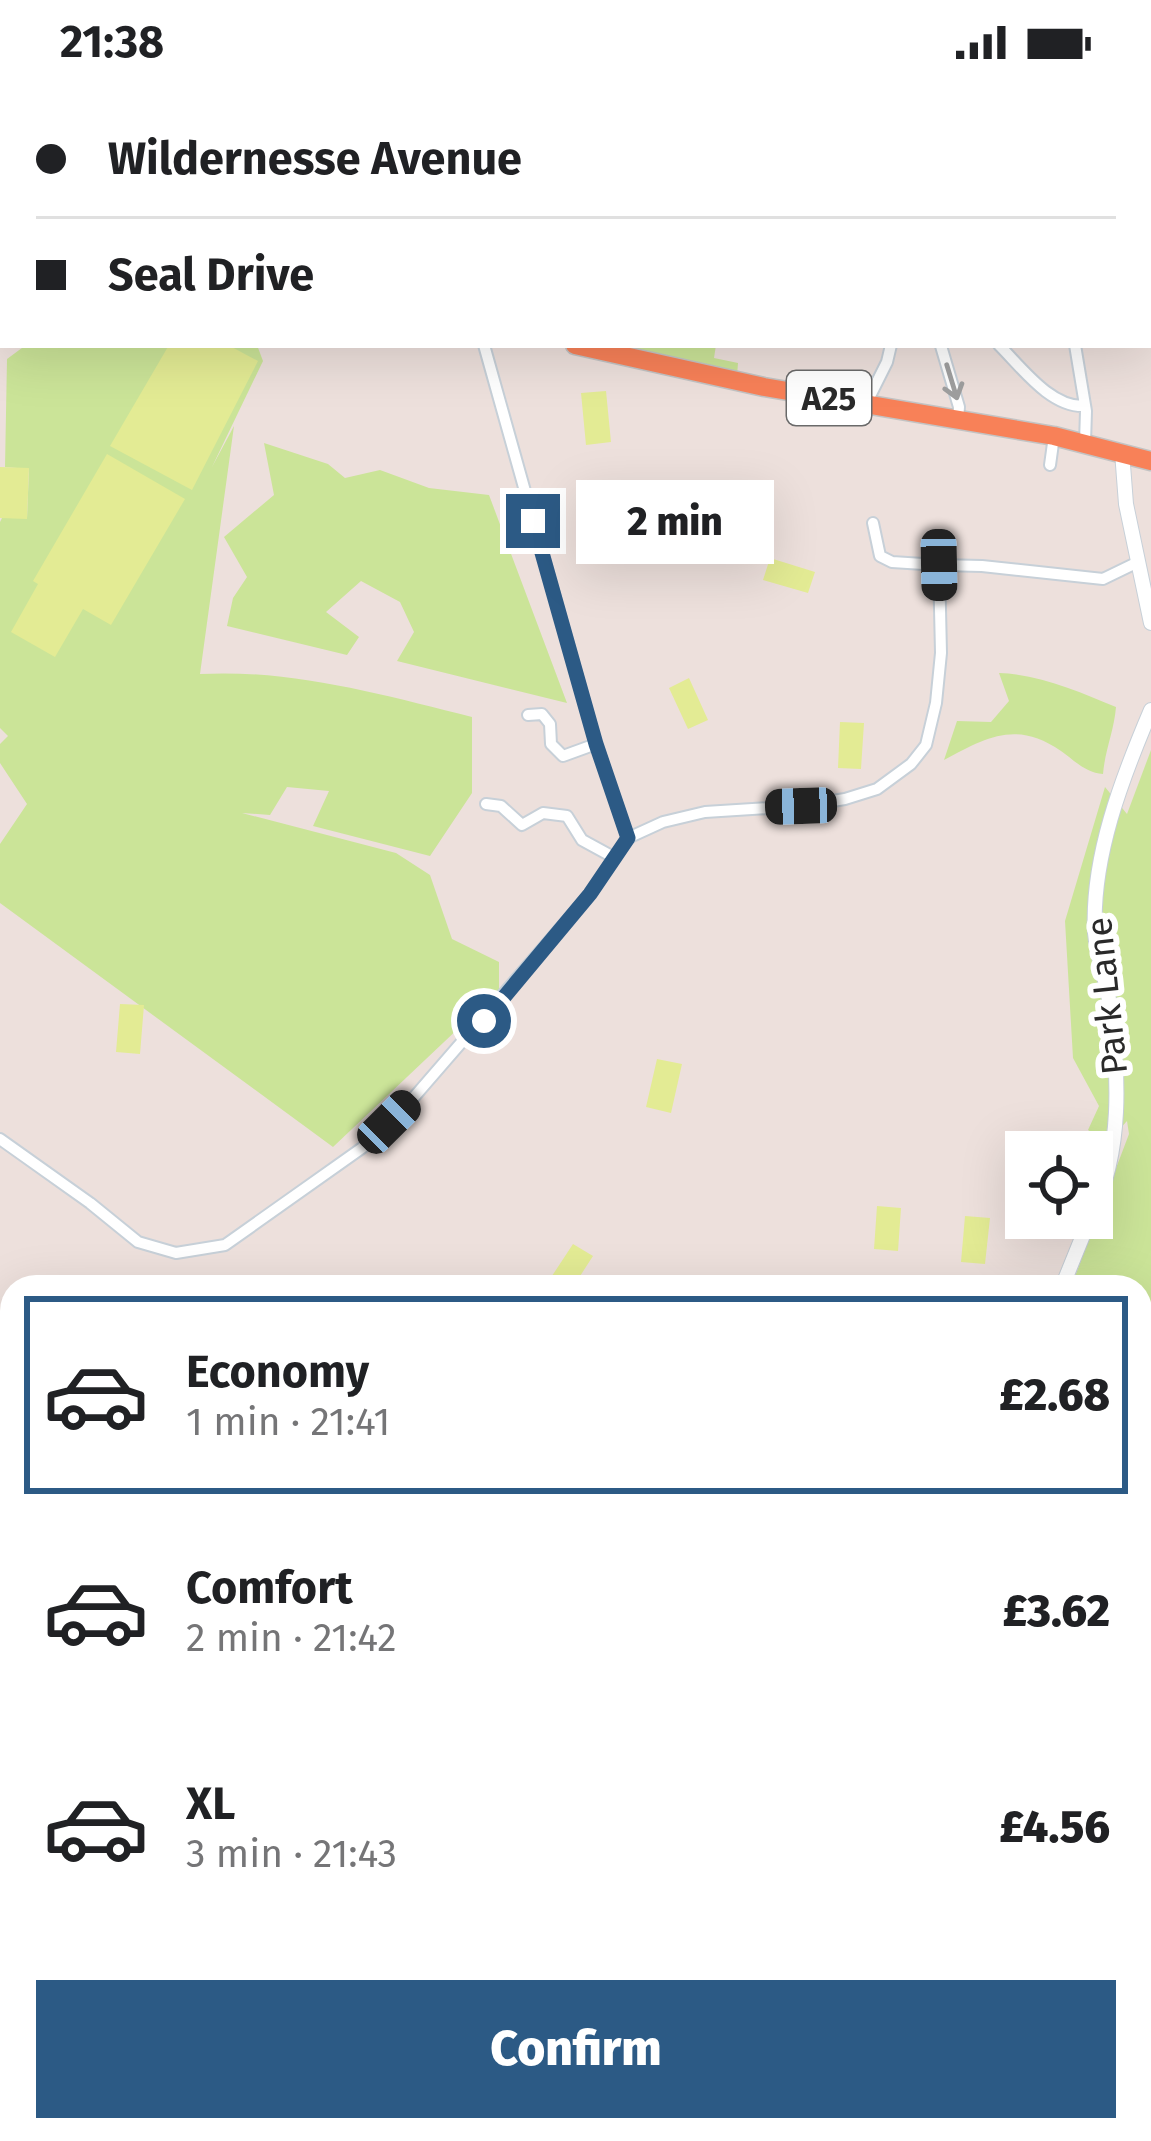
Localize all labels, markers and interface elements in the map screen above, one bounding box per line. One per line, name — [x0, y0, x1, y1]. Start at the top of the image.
text: 21:38 — [60, 15, 164, 69]
text: Wildernesse Avenue — [108, 132, 522, 186]
text: Seal Drive — [108, 248, 314, 302]
one-way arrow — [942, 362, 964, 400]
road number: A25 — [787, 371, 871, 425]
callout: 2 min — [575, 479, 773, 563]
route end — [506, 494, 560, 548]
text: 2 min — [627, 499, 723, 545]
car — [920, 529, 958, 601]
car — [764, 787, 838, 825]
street label: Park Lane — [1077, 915, 1137, 1077]
route start — [457, 994, 511, 1048]
car — [351, 1084, 427, 1160]
map controls — [1005, 1131, 1113, 1239]
button: locate — [1005, 1131, 1113, 1239]
icon: car — [42, 1341, 150, 1449]
text: Economy — [186, 1345, 369, 1399]
text: £2.68 — [999, 1368, 1110, 1422]
text: 1 min · 21:41 — [186, 1399, 390, 1445]
icon: car — [42, 1557, 150, 1665]
text: Comfort — [186, 1561, 353, 1615]
text: £3.62 — [1003, 1584, 1110, 1638]
text: 2 min · 21:42 — [186, 1615, 397, 1661]
icon: car — [42, 1773, 150, 1881]
text: XL — [186, 1777, 235, 1831]
text: £4.56 — [999, 1800, 1110, 1854]
text: 3 min · 21:43 — [186, 1831, 397, 1877]
button: Confirm — [36, 1980, 1116, 2118]

